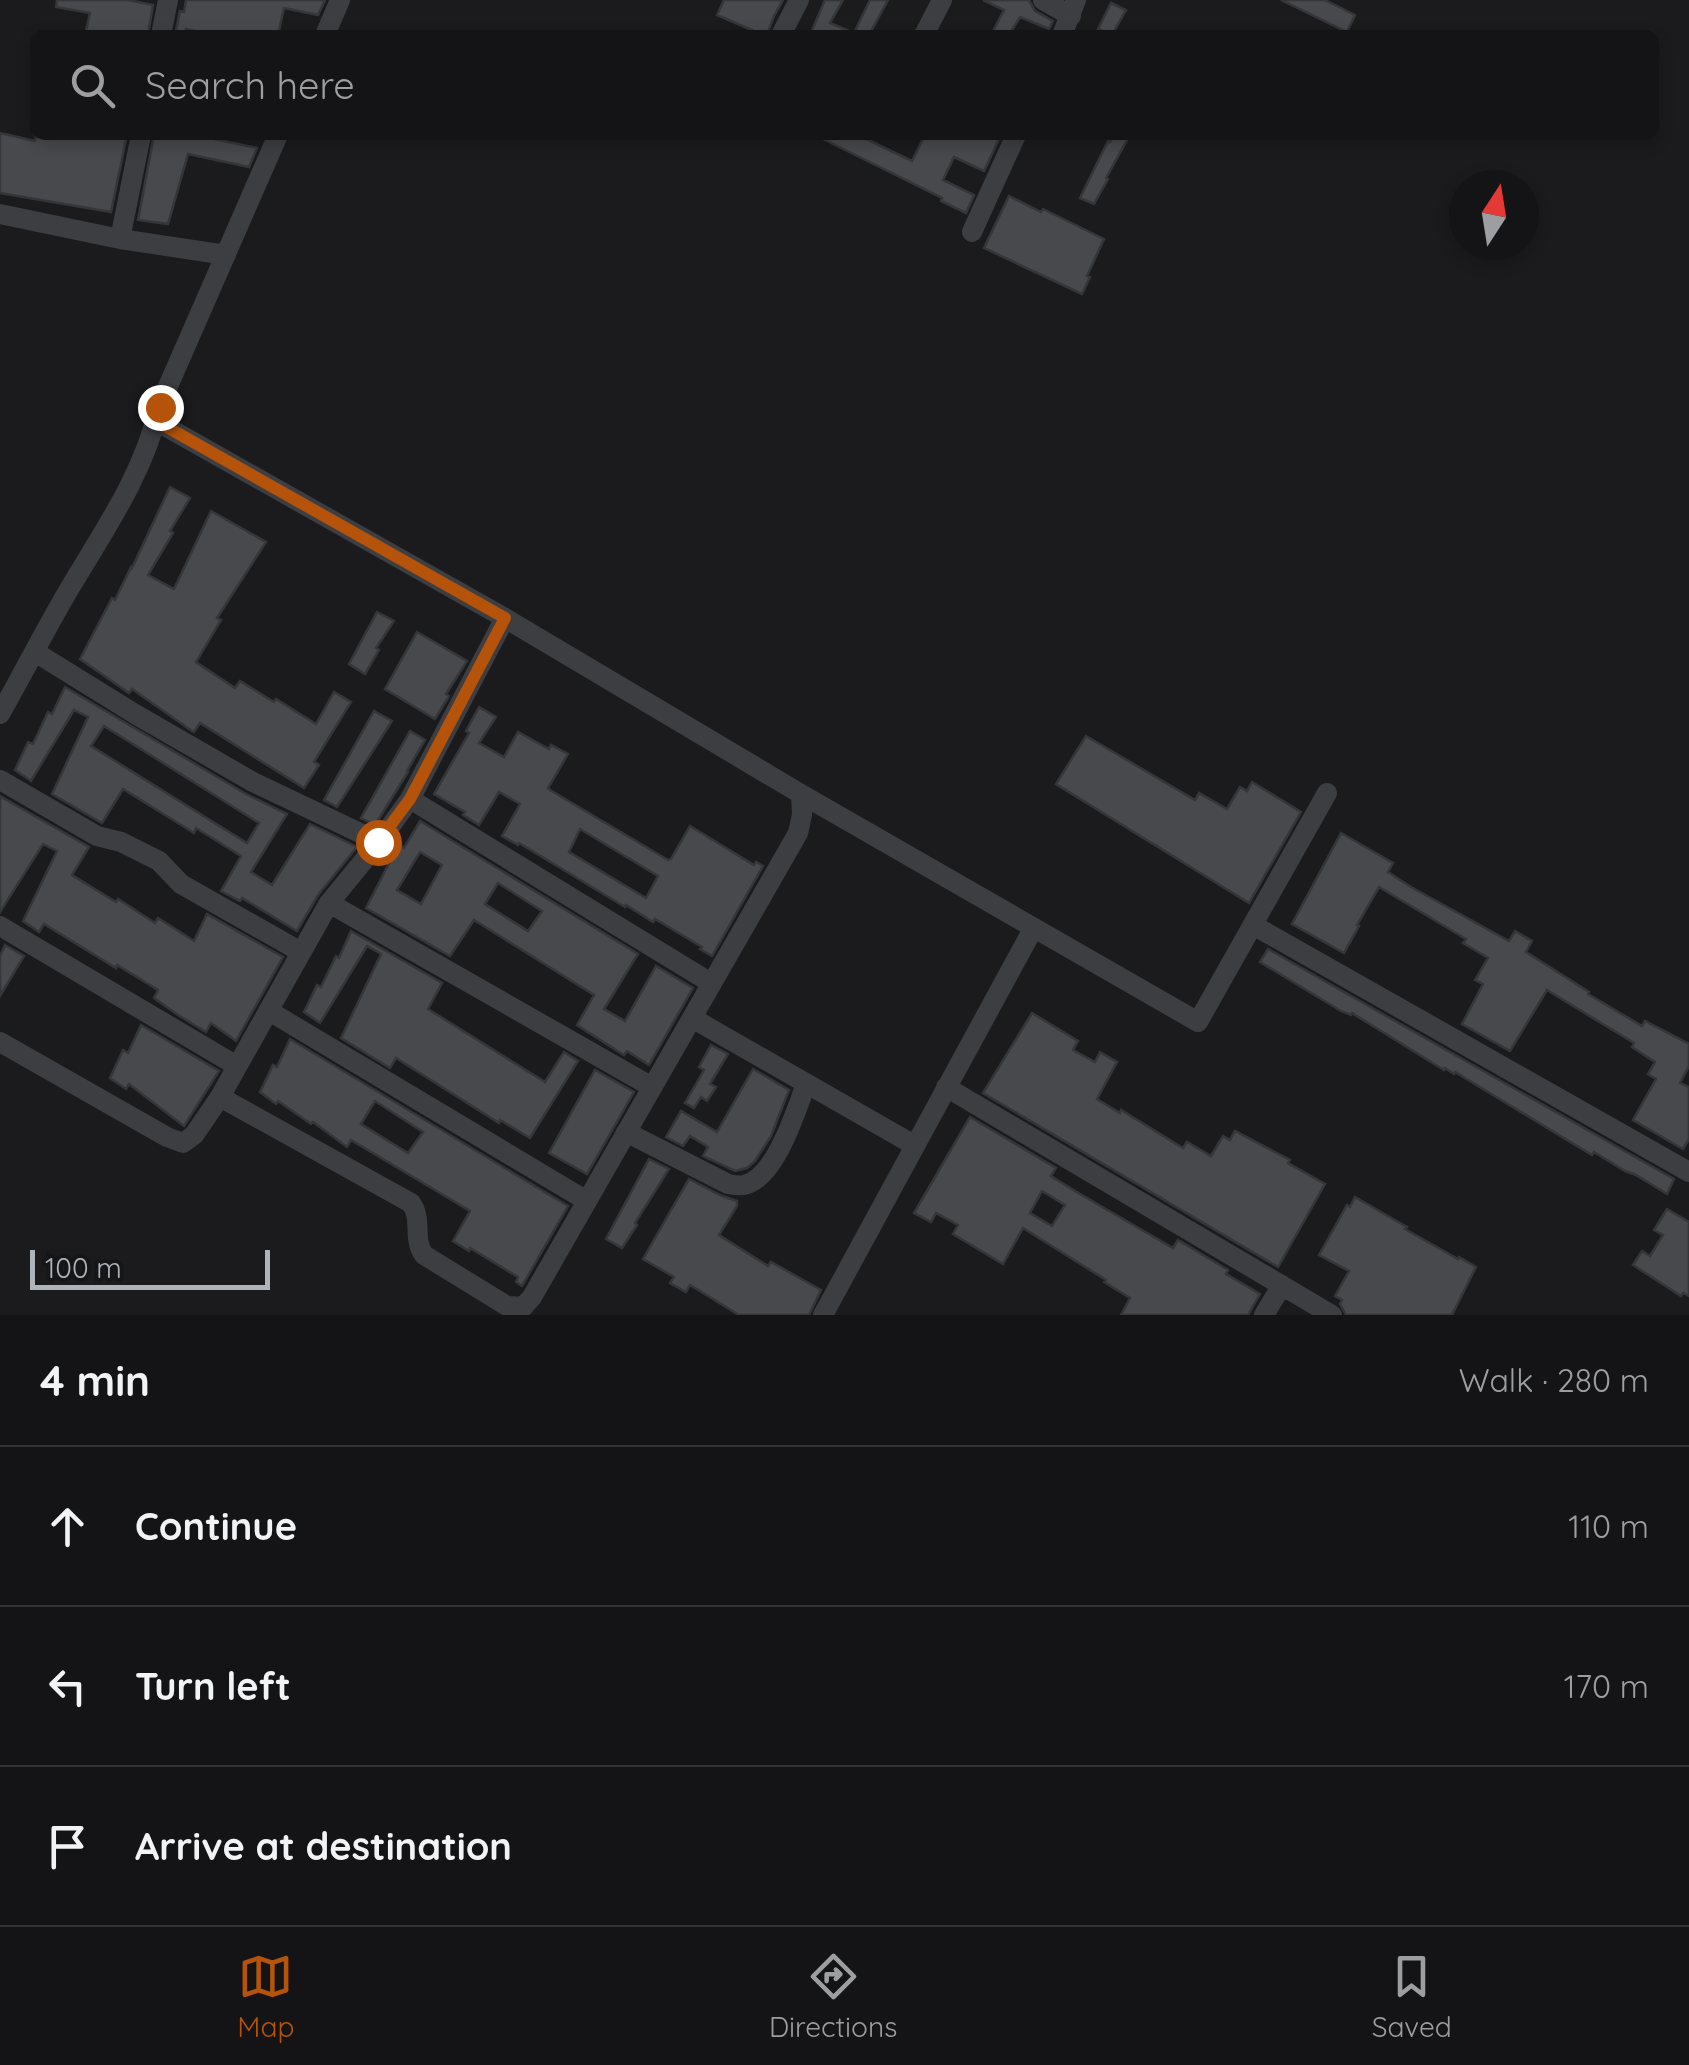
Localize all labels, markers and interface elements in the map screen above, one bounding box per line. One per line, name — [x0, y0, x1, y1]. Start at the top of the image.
search box — [30, 30, 1659, 140]
icon: search — [65, 58, 120, 113]
text: Search here — [145, 61, 355, 109]
north arrow — [1449, 170, 1539, 260]
route end — [138, 385, 184, 431]
route start — [356, 820, 402, 866]
scale bar — [30, 1245, 270, 1290]
text: 100 m — [45, 1250, 122, 1285]
text: 4 min — [40, 1354, 150, 1407]
text: Walk · 280 m — [1459, 1360, 1649, 1400]
icon: ahead — [40, 1499, 95, 1554]
text: Continue — [135, 1502, 297, 1550]
text: 110 m — [1568, 1506, 1649, 1546]
icon: left — [40, 1659, 95, 1714]
text: Turn left — [135, 1662, 291, 1710]
text: 170 m — [1564, 1666, 1649, 1706]
icon: arrive — [40, 1819, 95, 1874]
text: Arrive at destination — [135, 1822, 512, 1870]
tab: Map — [237, 1949, 294, 2044]
tab: Directions — [769, 1949, 897, 2044]
tab: Saved — [1372, 1949, 1452, 2044]

